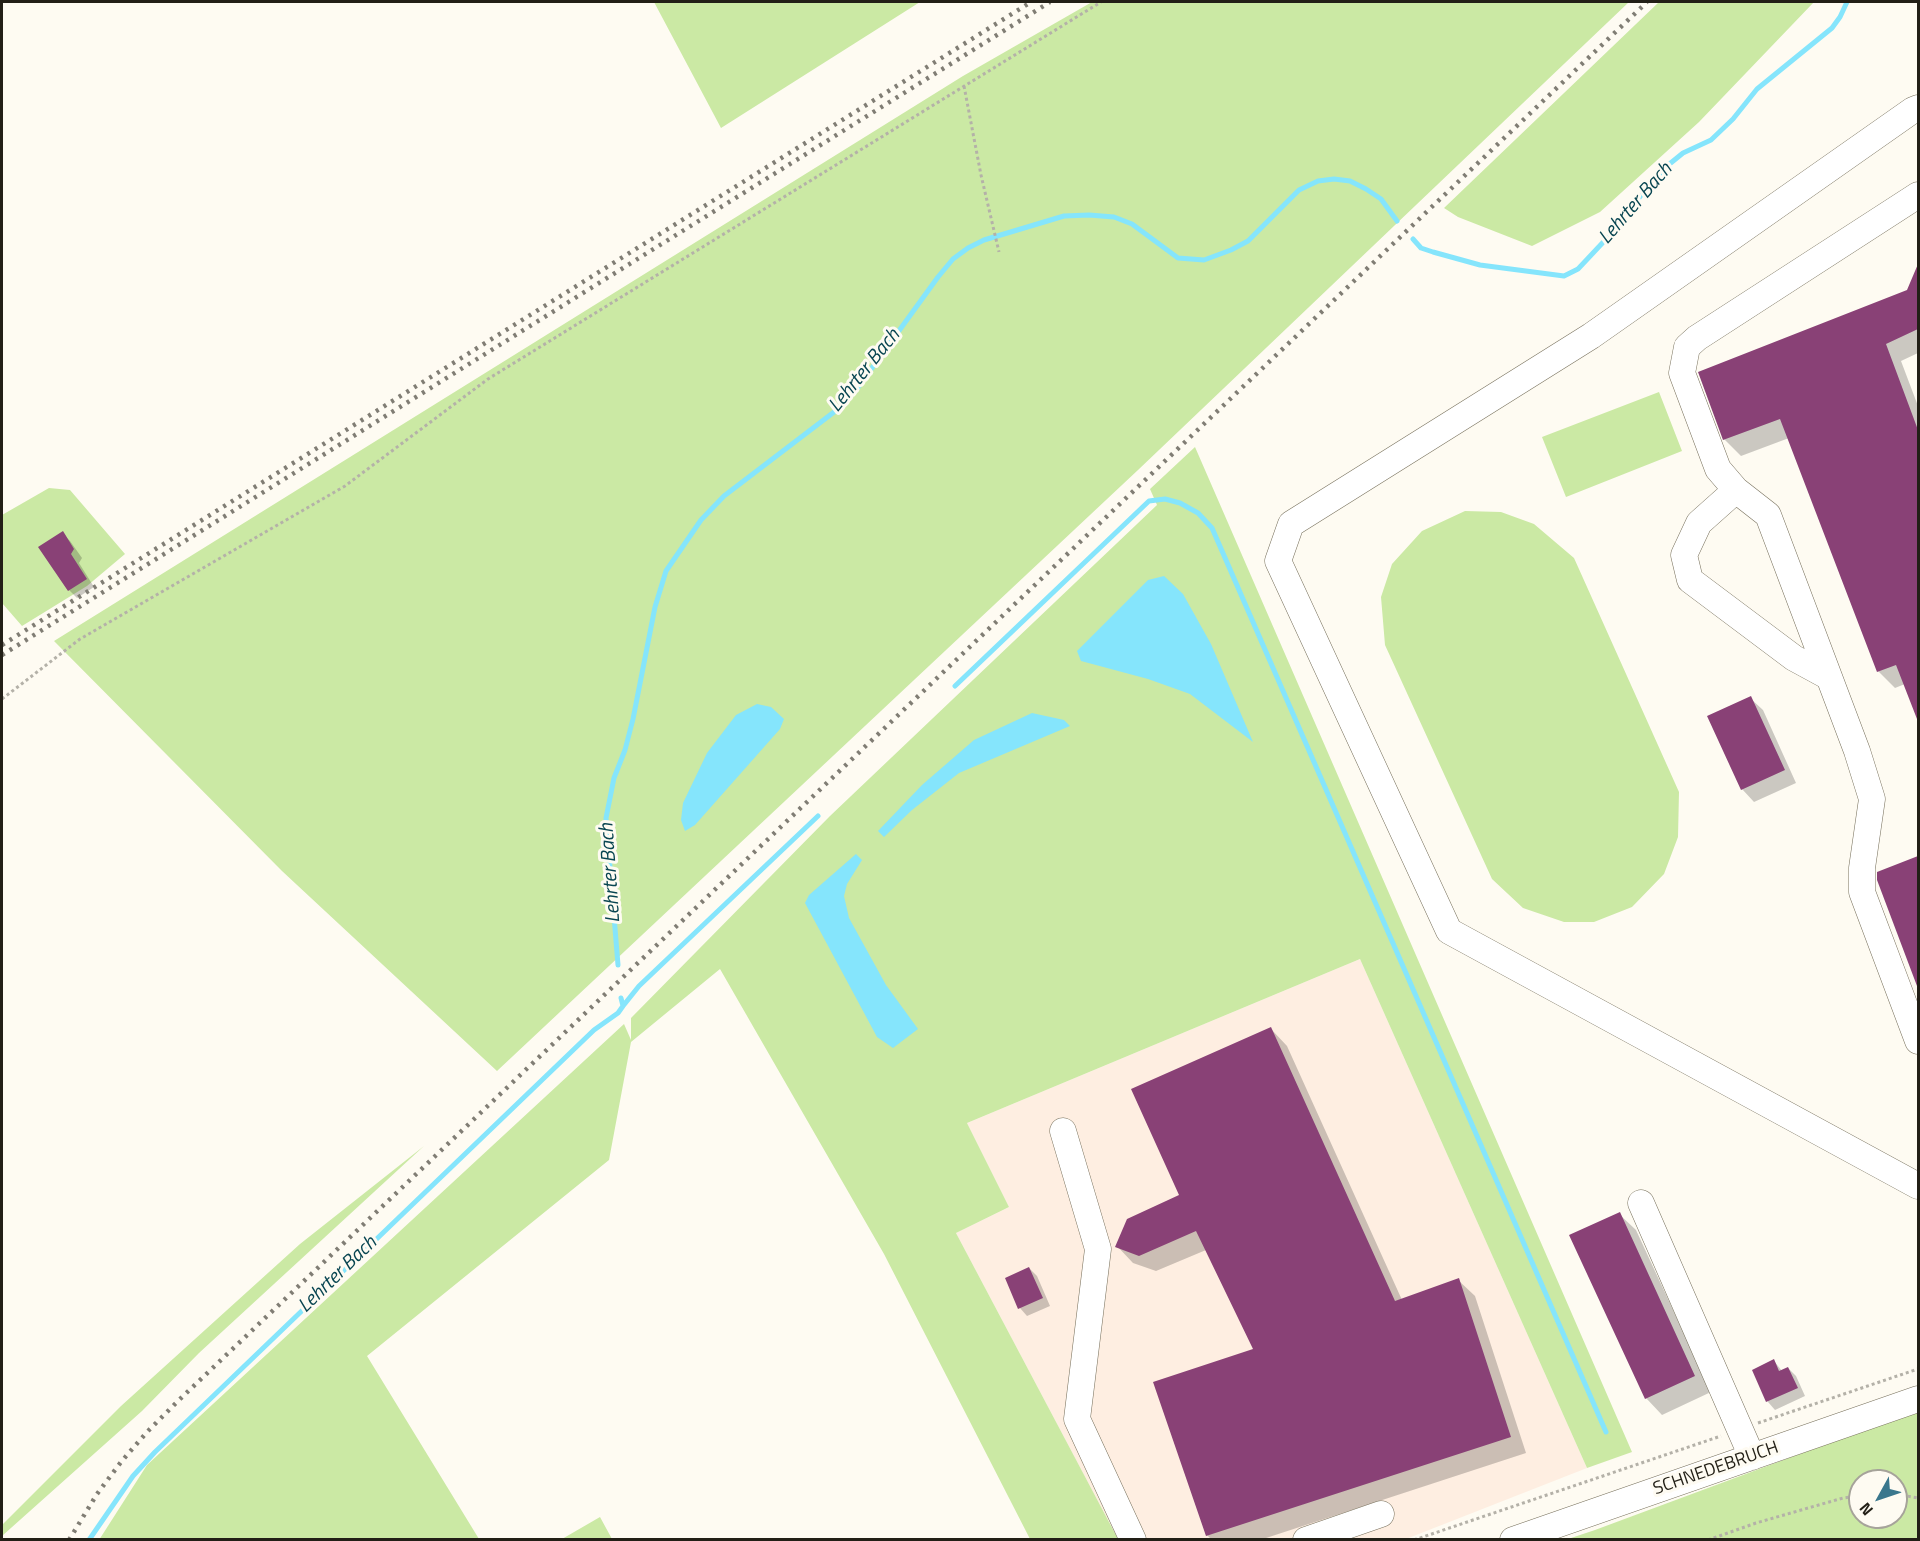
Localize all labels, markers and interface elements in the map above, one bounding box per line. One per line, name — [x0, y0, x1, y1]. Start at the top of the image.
water label: Lehrter Bach — [1594, 158, 1678, 250]
water label: Lehrter Bach — [824, 325, 906, 417]
water label: Lehrter Bach — [596, 822, 626, 924]
water label: Lehrter Bach — [294, 1232, 382, 1318]
street label: SCHNEDEBRUCH — [1651, 1437, 1781, 1501]
north arrow — [1848, 1469, 1908, 1529]
text: N — [1853, 1497, 1879, 1521]

